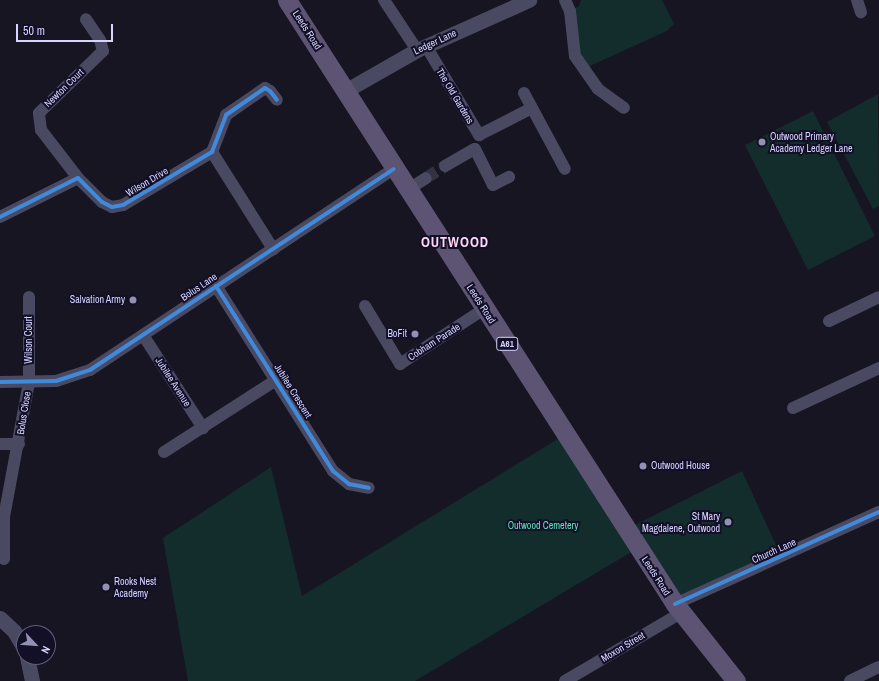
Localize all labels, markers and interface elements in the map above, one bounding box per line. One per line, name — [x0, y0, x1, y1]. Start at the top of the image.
street label: Leeds Road — [290, 8, 324, 52]
scale bar — [18, 16, 115, 42]
text: 50 m — [23, 23, 45, 39]
street label: Ledger Lane — [412, 27, 458, 57]
street label: Newton Court — [42, 66, 86, 110]
street label: The Old Gardens — [434, 66, 476, 126]
place label: Outwood Primary Academy Ledger Lane — [770, 130, 853, 154]
marker: Outwood Primary Academy Ledger Lane — [757, 137, 767, 147]
street label: Wilson Drive — [124, 165, 170, 199]
district label: OUTWOOD — [421, 234, 489, 250]
street label: Bolus Lane — [179, 271, 219, 303]
street label: Leeds Road — [464, 282, 498, 326]
place label: Salvation Army — [69, 294, 125, 306]
marker: Salvation Army — [128, 295, 138, 305]
street label: Wilson Court — [23, 316, 35, 364]
street label: Cobham Parade — [406, 321, 462, 363]
place label: BoFit — [387, 328, 407, 340]
marker: BoFit — [410, 329, 420, 339]
road number: A61 — [496, 337, 518, 351]
street label: Jubilee Avenue — [153, 355, 193, 409]
street label: Jubilee Crescent — [272, 362, 314, 420]
street label: Bolus Close — [15, 390, 33, 436]
place label: Outwood House — [651, 460, 710, 472]
marker: Outwood House — [638, 461, 648, 471]
place label: St Mary Magdalene, Outwood — [642, 510, 720, 534]
marker: St Mary Magdalene, Outwood — [723, 517, 733, 527]
park label: Outwood Cemetery — [508, 520, 578, 532]
street label: Church Lane — [750, 536, 798, 566]
street label: Leeds Road — [639, 554, 673, 598]
place label: Rooks Nest Academy — [114, 575, 156, 598]
marker: Rooks Nest Academy — [101, 582, 111, 592]
north arrow — [16, 625, 56, 665]
street label: Moxon Street — [599, 629, 647, 665]
text: N — [38, 644, 54, 656]

